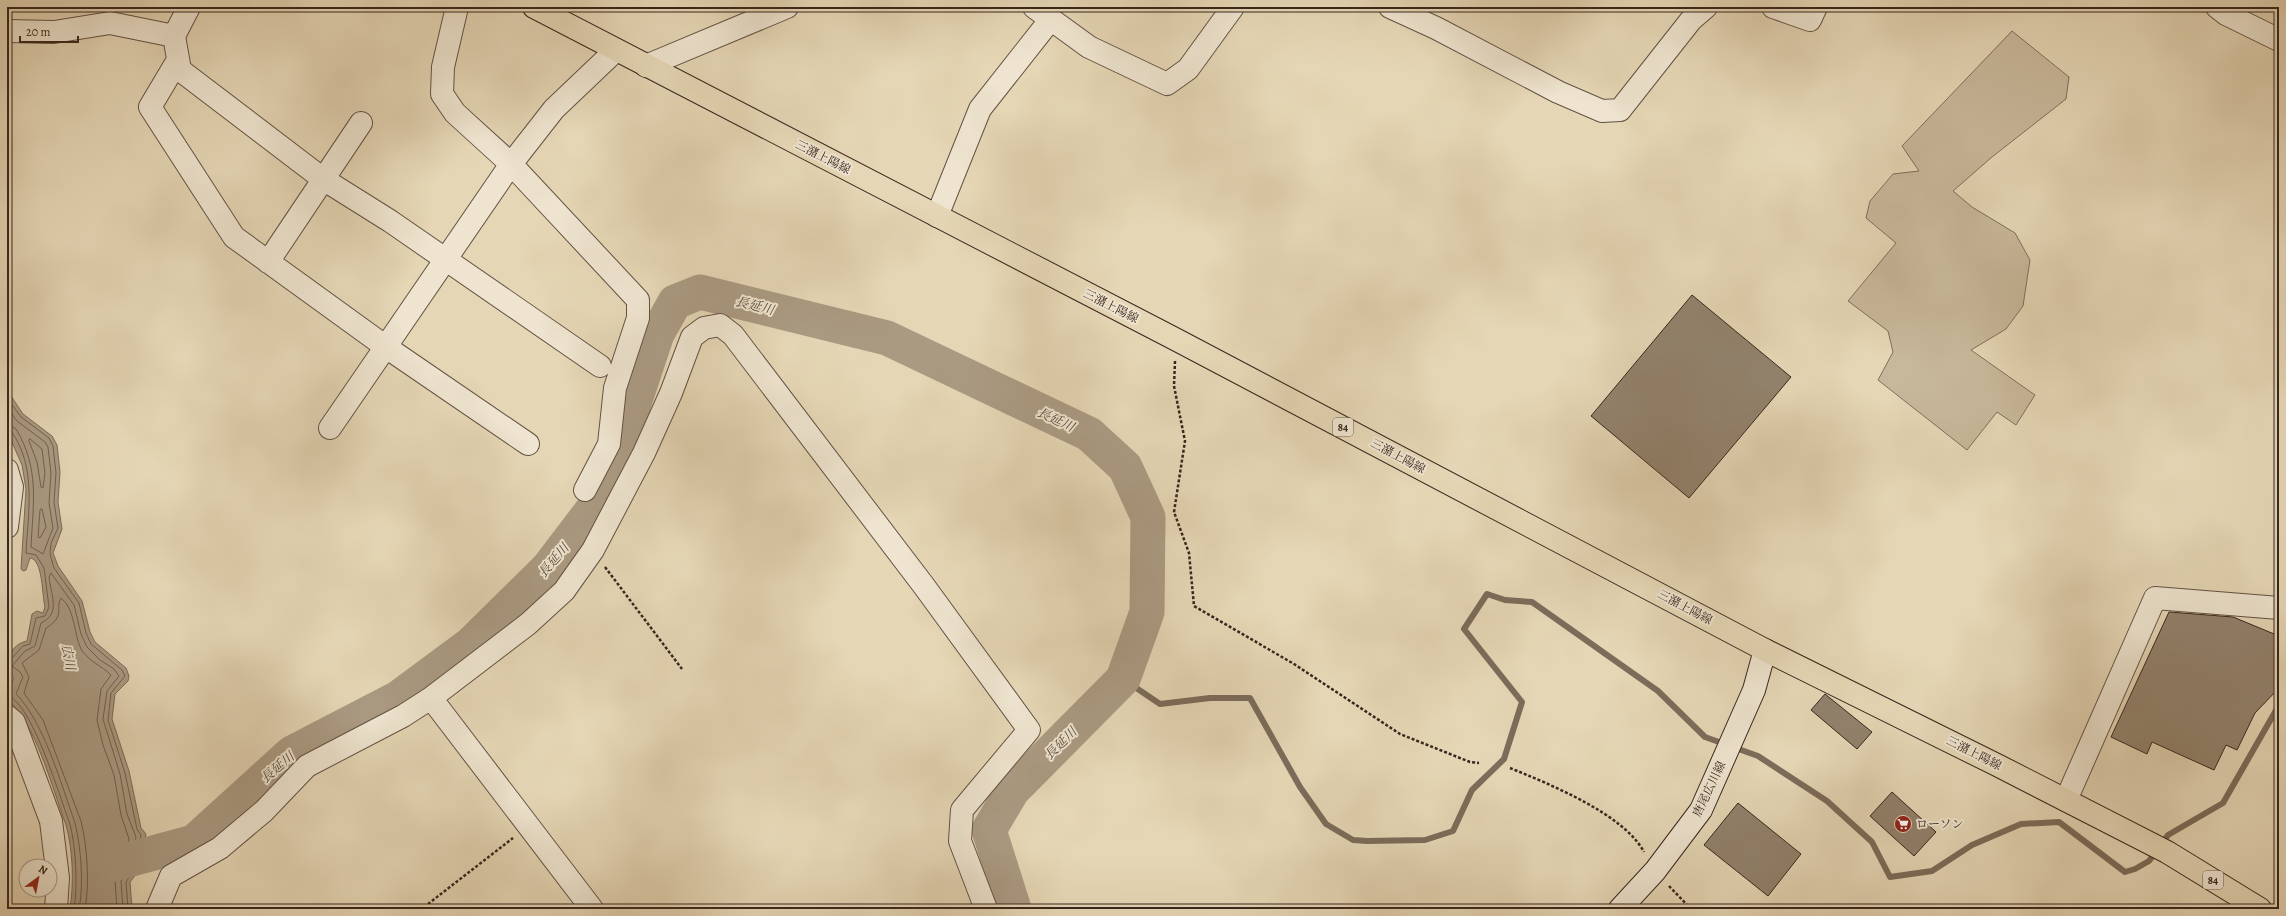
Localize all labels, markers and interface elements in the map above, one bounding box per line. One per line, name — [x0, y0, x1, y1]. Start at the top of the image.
scale bar — [20, 18, 78, 44]
text: 20 m — [26, 24, 50, 40]
street label: 三潴上陽線 — [793, 136, 853, 178]
street label: 三潴上陽線 — [1081, 285, 1141, 327]
water label: 長延川 — [734, 293, 778, 319]
water label: 長延川 — [1035, 404, 1079, 436]
road number: 84 — [1333, 418, 1353, 436]
street label: 三潴上陽線 — [1368, 435, 1428, 477]
water label: 長延川 — [534, 538, 574, 581]
street label: 三潴上陽線 — [1655, 586, 1715, 628]
water label: 広川 — [57, 643, 80, 674]
water label: 長延川 — [1041, 722, 1082, 763]
street label: 三潴上陽線 — [1944, 732, 2004, 774]
water label: 長延川 — [257, 747, 299, 787]
street label: 唐尾広川線 — [1689, 759, 1729, 819]
supermarket icon: ローソン — [1893, 814, 1913, 834]
place label: ローソン — [1916, 816, 1964, 832]
north arrow — [18, 858, 58, 898]
text: N — [36, 861, 50, 878]
road number: 84 — [2203, 871, 2223, 889]

